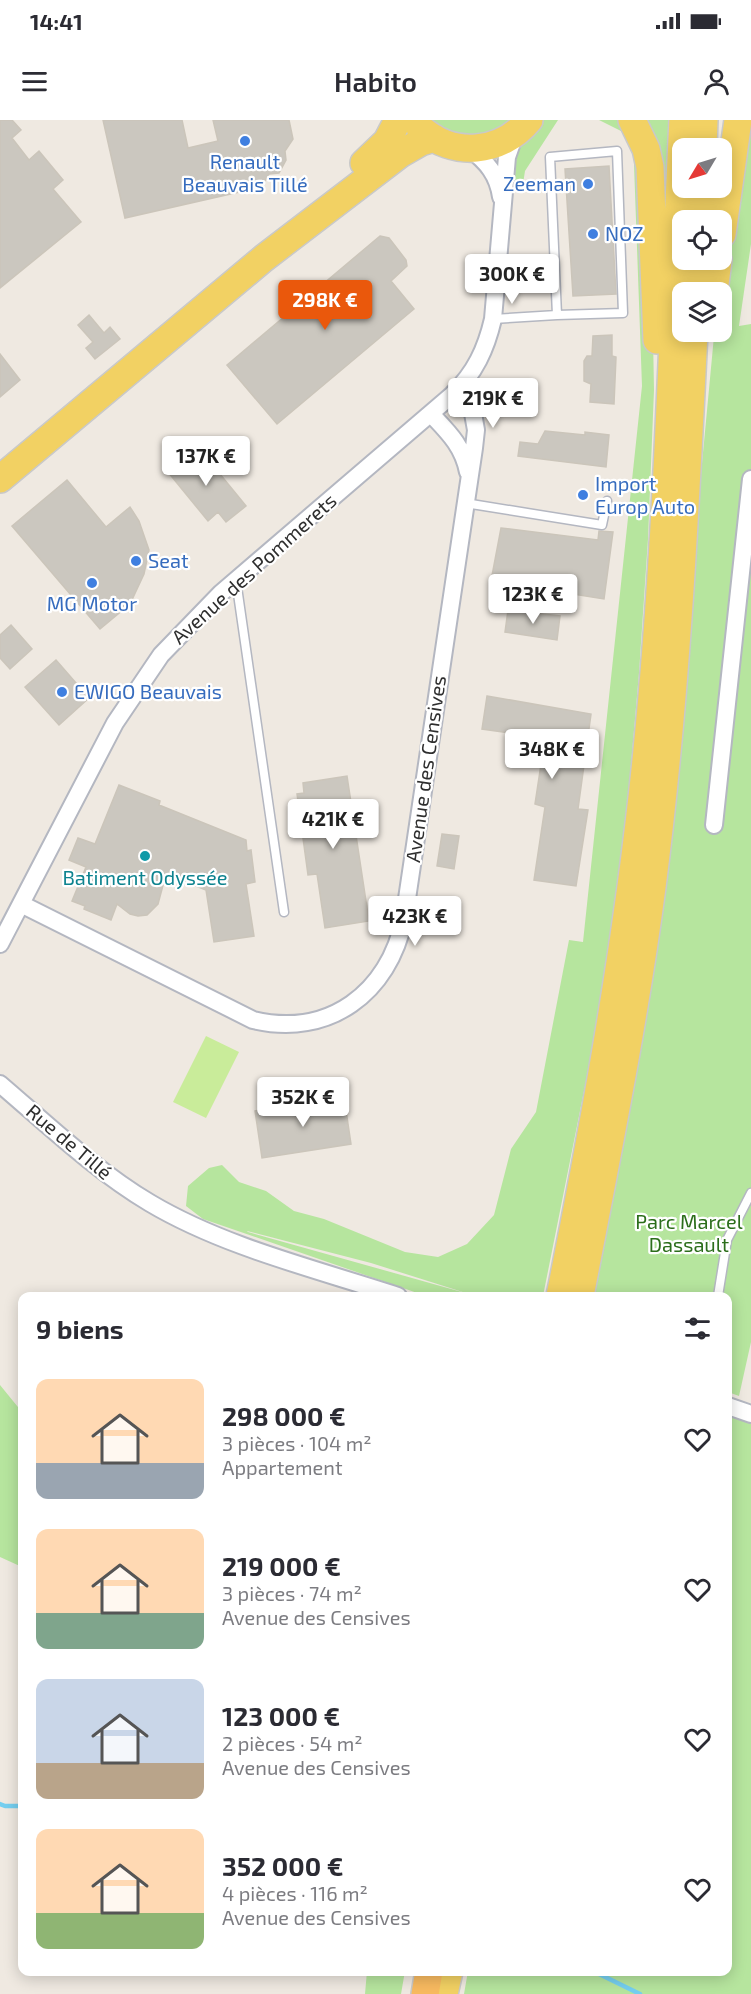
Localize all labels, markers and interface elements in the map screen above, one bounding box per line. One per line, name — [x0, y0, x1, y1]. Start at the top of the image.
text: 14:41 — [30, 8, 83, 34]
icon: menu — [18, 65, 51, 98]
text: Habito — [334, 65, 417, 97]
icon: person — [700, 65, 733, 98]
marker: Renault Beauvais Tillé — [238, 134, 252, 148]
north arrow — [672, 138, 732, 198]
map controls — [672, 138, 732, 342]
place label: Renault Beauvais Tillé — [182, 149, 308, 196]
place label: Zeeman — [503, 171, 576, 195]
marker: Zeeman — [581, 177, 595, 191]
button: locate — [672, 210, 732, 270]
place label: NOZ — [605, 221, 644, 245]
marker: NOZ — [586, 227, 600, 241]
pin: 300K € — [463, 254, 561, 305]
text: 300K € — [479, 261, 545, 285]
pin: 298K € — [276, 280, 374, 331]
button: layers — [672, 282, 732, 342]
text: 298K € — [292, 287, 358, 311]
pin: 219K € — [444, 378, 542, 429]
text: 219K € — [462, 385, 524, 409]
pin: 137K € — [157, 436, 255, 487]
text: 137K € — [176, 443, 236, 467]
place label: Import Europ Auto — [595, 471, 695, 518]
street label: Avenue des Pommerets — [166, 488, 341, 649]
marker: Import Europ Auto — [576, 488, 590, 502]
place label: Seat — [148, 548, 189, 572]
marker: Seat — [129, 554, 143, 568]
pin: 123K € — [484, 574, 582, 625]
marker: MG Motor — [85, 576, 99, 590]
text: 123K € — [502, 581, 564, 605]
place label: MG Motor — [47, 591, 137, 615]
street label: Avenue des Censives — [400, 674, 450, 864]
place label: EWIGO Beauvais — [74, 679, 222, 703]
marker: EWIGO Beauvais — [55, 685, 69, 699]
pin: 348K € — [503, 729, 601, 780]
text: 348K € — [519, 736, 585, 760]
pin: 421K € — [284, 799, 382, 850]
text: 421K € — [302, 806, 364, 830]
marker: Batiment Odyssée — [138, 849, 152, 863]
place label: Batiment Odyssée — [62, 865, 228, 889]
pin: 423K € — [366, 896, 464, 947]
text: 423K € — [382, 903, 448, 927]
pin: 352K € — [254, 1077, 352, 1128]
text: 352K € — [271, 1084, 335, 1108]
street label: Rue de Tillé — [22, 1098, 117, 1184]
park label: Parc Marcel Dassault — [635, 1209, 743, 1256]
icon: filters — [681, 1312, 714, 1345]
text: 9 biens — [36, 1313, 124, 1344]
text: 298 000 € — [222, 1400, 346, 1431]
icon: home — [84, 1403, 156, 1475]
icon: heart — [681, 1423, 714, 1456]
text: 3 pièces · 104 m² — [222, 1431, 372, 1455]
text: Appartement — [222, 1455, 343, 1479]
text: 219 000 € — [222, 1550, 341, 1581]
icon: home — [84, 1553, 156, 1625]
icon: heart — [681, 1573, 714, 1606]
text: 3 pièces · 74 m² — [222, 1581, 362, 1605]
text: Avenue des Censives — [222, 1605, 411, 1629]
text: 123 000 € — [222, 1700, 340, 1731]
icon: home — [84, 1703, 156, 1775]
icon: heart — [681, 1723, 714, 1756]
text: 2 pièces · 54 m² — [222, 1731, 362, 1755]
text: Avenue des Censives — [222, 1755, 411, 1779]
text: 352 000 € — [222, 1850, 343, 1881]
icon: home — [84, 1853, 156, 1925]
icon: heart — [681, 1873, 714, 1906]
text: 4 pièces · 116 m² — [222, 1881, 368, 1905]
text: Avenue des Censives — [222, 1905, 411, 1929]

